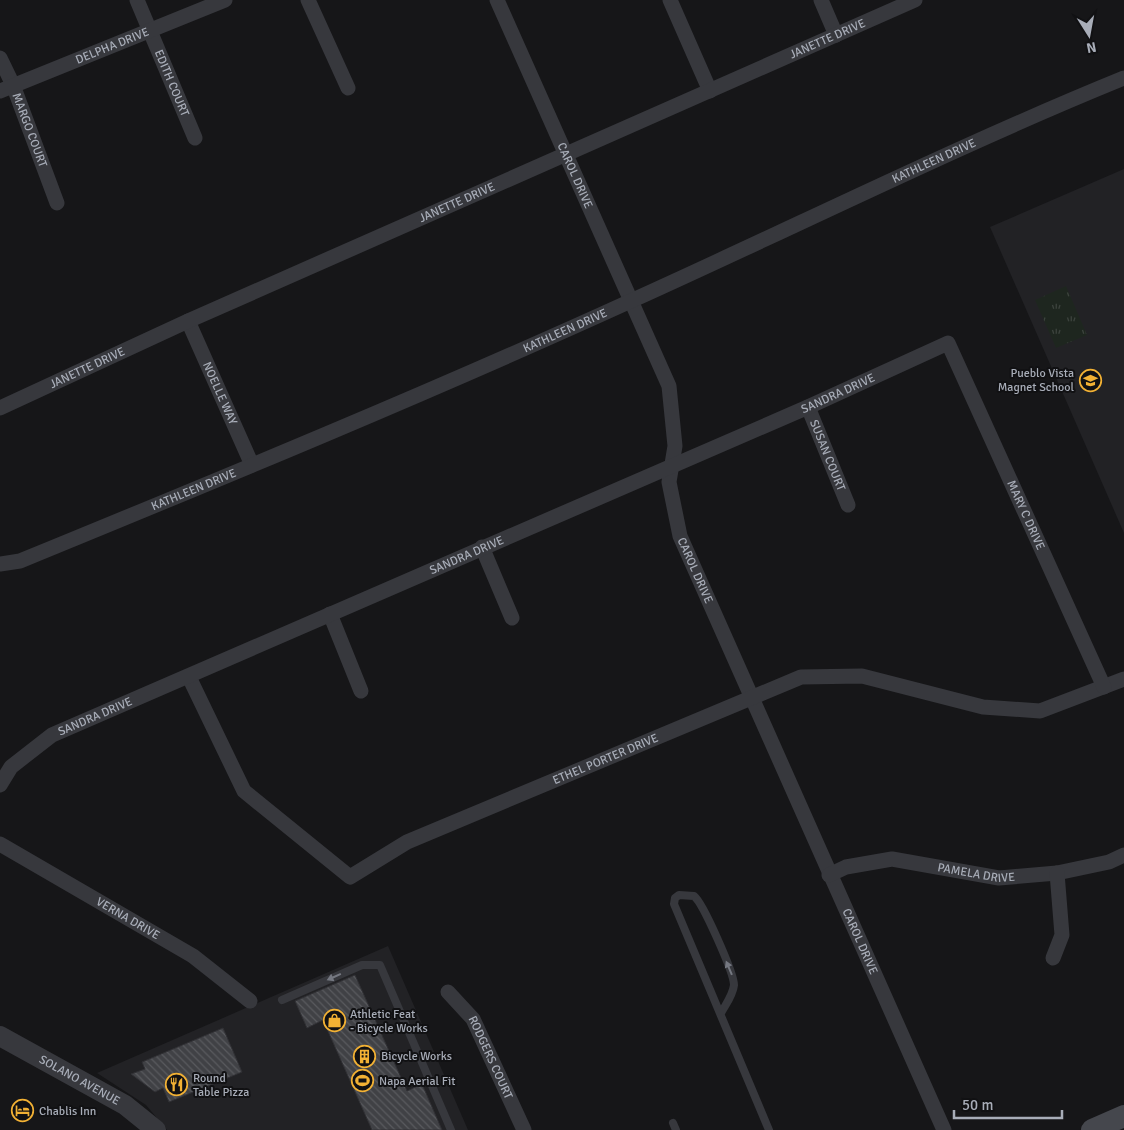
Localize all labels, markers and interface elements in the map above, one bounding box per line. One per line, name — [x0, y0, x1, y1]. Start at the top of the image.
north arrow — [1064, 10, 1114, 60]
street label: JANETTE DRIVE — [787, 16, 868, 62]
street label: DELPHA DRIVE — [73, 24, 151, 68]
text: N — [1085, 38, 1098, 57]
street label: EDITH COURT — [151, 48, 192, 119]
street label: MARGO COURT — [9, 91, 50, 170]
street label: KATHLEEN DRIVE — [890, 136, 979, 187]
street label: CAROL DRIVE — [553, 140, 596, 211]
street label: JANETTE DRIVE — [417, 179, 497, 226]
street label: KATHLEEN DRIVE — [521, 306, 610, 356]
street label: JANETTE DRIVE — [47, 344, 128, 392]
street label: NOELLE WAY — [199, 360, 240, 427]
place label: Pueblo Vista Magnet School — [998, 366, 1074, 395]
school or university icon: Pueblo Vista Magnet School — [1078, 368, 1102, 392]
street label: SANDRA DRIVE — [799, 370, 877, 417]
street label: SUSAN COURT — [806, 418, 848, 493]
street label: KATHLEEN DRIVE — [149, 466, 239, 514]
street label: MARY C DRIVE — [1003, 478, 1048, 553]
street label: SANDRA DRIVE — [427, 533, 506, 578]
street label: CAROL DRIVE — [674, 535, 716, 606]
street label: SANDRA DRIVE — [56, 694, 135, 739]
street label: ETHEL PORTER DRIVE — [551, 731, 661, 788]
street label: PAMELA DRIVE — [936, 860, 1016, 886]
street label: VERNA DRIVE — [93, 894, 163, 943]
street label: CAROL DRIVE — [838, 906, 881, 977]
one-way arrow — [725, 960, 733, 975]
one-way arrow — [327, 974, 341, 982]
place label: Athletic Feat - Bicycle Works — [350, 1007, 428, 1036]
shop icon: Athletic Feat - Bicycle Works — [322, 1009, 346, 1033]
street label: RODGERS COURT — [465, 1014, 516, 1102]
building icon: Bicycle Works — [353, 1044, 377, 1068]
place label: Bicycle Works — [381, 1049, 452, 1064]
street label: SOLANO AVENUE — [36, 1052, 123, 1109]
sports icon: Napa Aerial Fit — [351, 1069, 375, 1093]
place label: Round Table Pizza — [193, 1071, 249, 1100]
restaurant icon: Round Table Pizza — [165, 1073, 189, 1097]
place label: Napa Aerial Fit — [379, 1074, 455, 1089]
scale bar — [954, 1088, 1062, 1120]
text: 50 m — [962, 1096, 993, 1114]
hotel icon: Chablis Inn — [11, 1099, 35, 1123]
place label: Chablis Inn — [39, 1104, 96, 1119]

